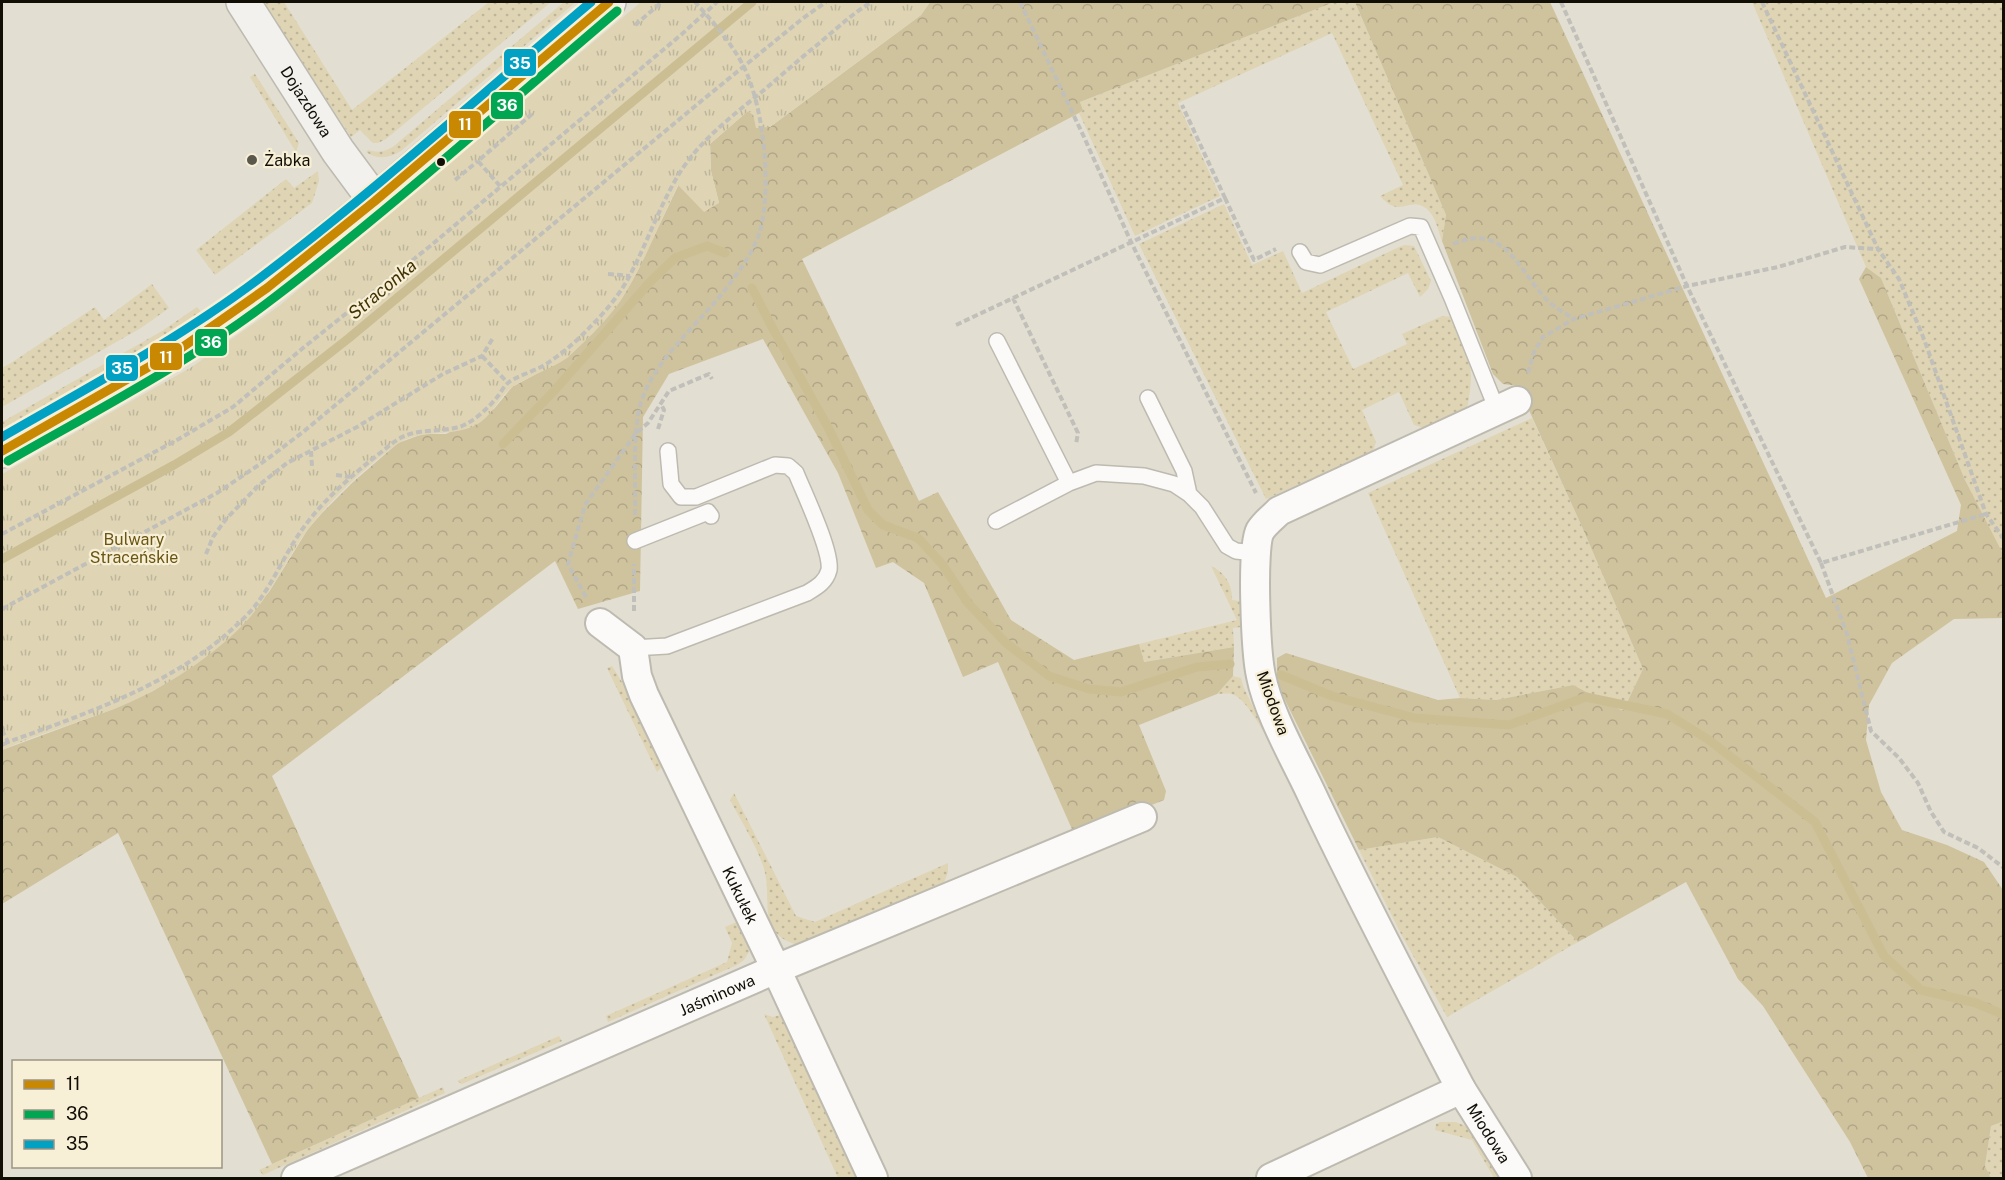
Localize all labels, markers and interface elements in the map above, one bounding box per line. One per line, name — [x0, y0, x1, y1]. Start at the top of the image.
line badge: 35 — [503, 48, 537, 77]
text: 35 — [509, 54, 531, 73]
street label: Dojazdowa — [277, 62, 336, 141]
line badge: 36 — [490, 91, 524, 120]
text: 36 — [496, 96, 518, 115]
line badge: 11 — [448, 110, 482, 139]
text: 11 — [458, 115, 472, 134]
place label: Żabka — [264, 150, 310, 170]
marker: Żabka — [245, 153, 259, 167]
unlabelled marker — [435, 156, 447, 168]
water label: Straconka — [344, 254, 420, 324]
line badge: 36 — [194, 328, 228, 357]
text: 36 — [200, 333, 222, 352]
line badge: 11 — [149, 342, 183, 371]
text: 11 — [159, 348, 173, 367]
line badge: 35 — [105, 354, 139, 382]
text: 35 — [111, 359, 133, 378]
park label: Bulwary Straceńskie — [90, 530, 178, 567]
street label: Miodowa — [1253, 668, 1293, 738]
street label: Kukułek — [719, 863, 762, 927]
street label: Jaśminowa — [676, 970, 757, 1020]
legend — [12, 1060, 222, 1168]
text: 11 — [66, 1073, 81, 1094]
street label: Miodowa — [1463, 1100, 1515, 1167]
text: 36 — [66, 1103, 88, 1124]
text: 35 — [66, 1133, 89, 1154]

